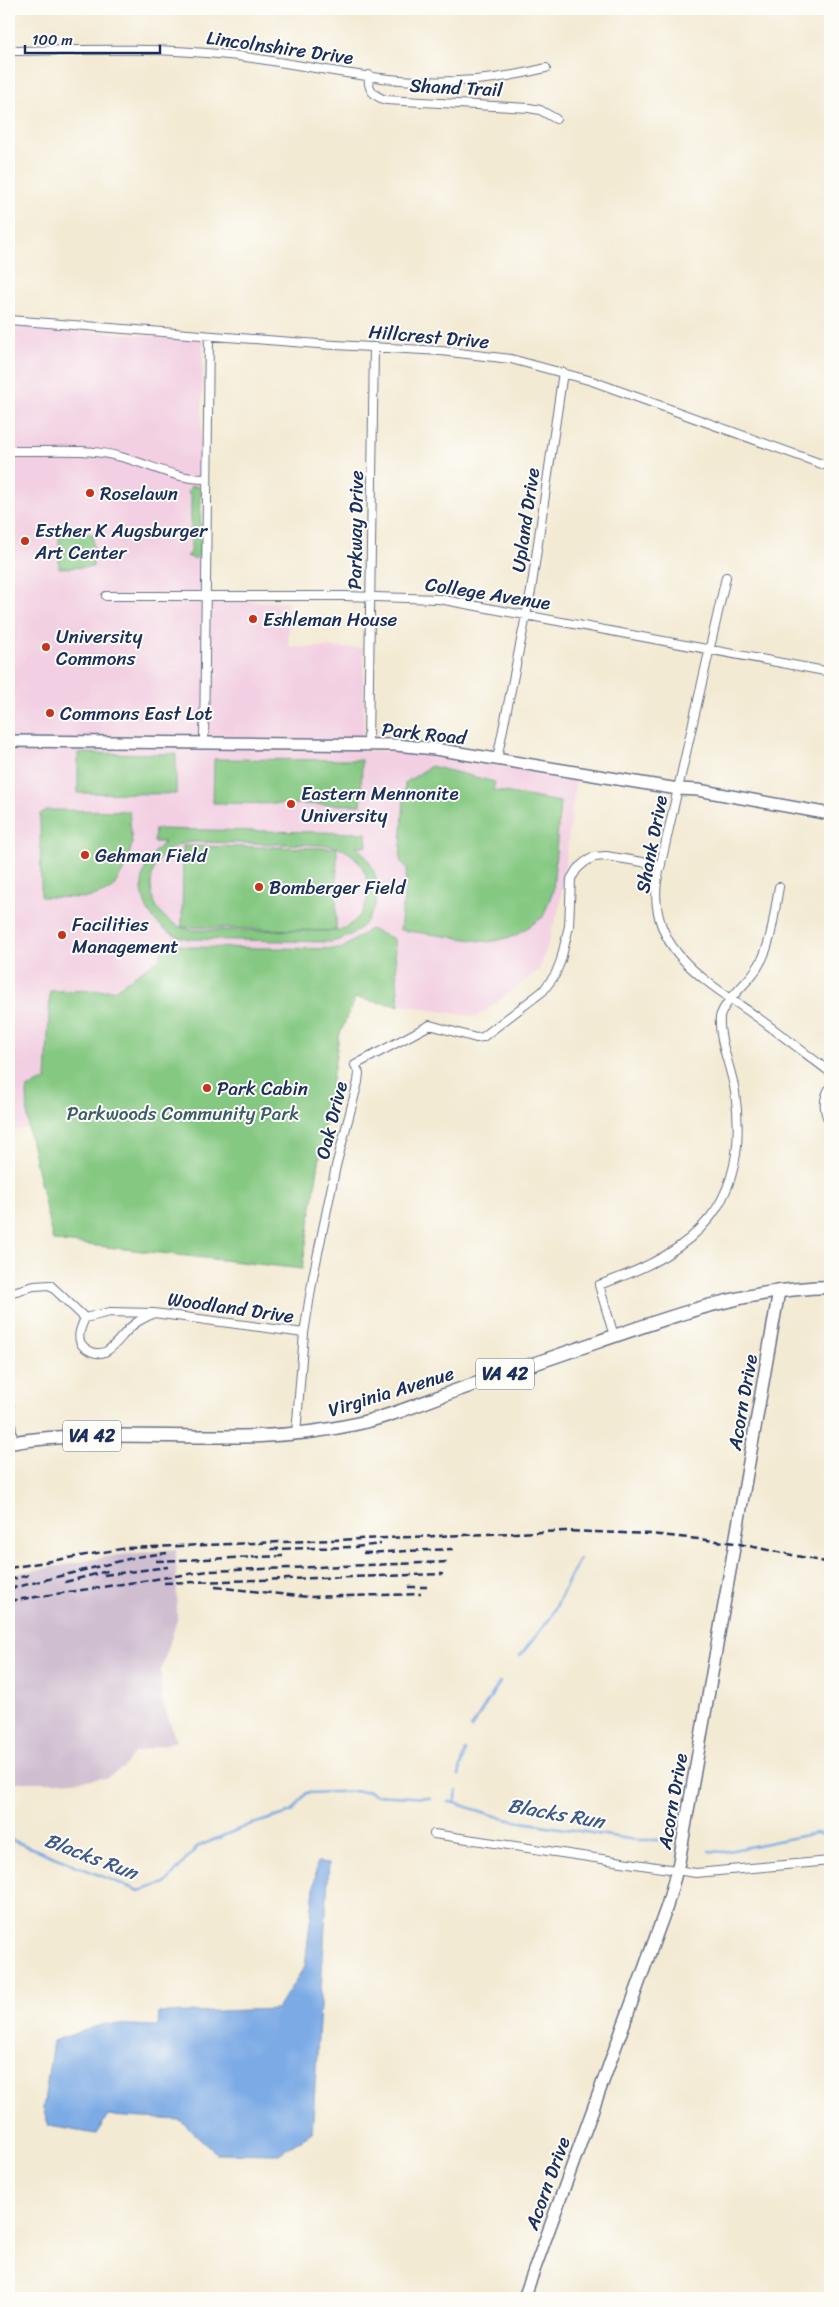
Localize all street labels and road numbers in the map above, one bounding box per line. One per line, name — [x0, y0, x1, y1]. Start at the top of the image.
street label: Lincolnshire Drive — [204, 21, 355, 74]
street label: Shand Trail — [409, 69, 504, 106]
street label: Hillcrest Drive — [367, 315, 491, 358]
street label: Upland Drive — [502, 466, 549, 574]
street label: Parkway Drive — [338, 470, 373, 590]
street label: College Avenue — [423, 567, 553, 620]
street label: Park Road — [380, 713, 470, 755]
street label: Shank Drive — [626, 792, 677, 896]
street label: Oak Drive — [306, 1078, 357, 1163]
street label: Woodland Drive — [166, 1282, 296, 1333]
street label: Acorn Drive — [718, 1351, 767, 1454]
street label: Virginia Avenue — [324, 1357, 459, 1426]
road number: VA 42 — [476, 1358, 534, 1390]
road number: VA 42 — [63, 1420, 121, 1452]
street label: Acorn Drive — [648, 1750, 697, 1853]
street label: Acorn Drive — [515, 2132, 580, 2235]

